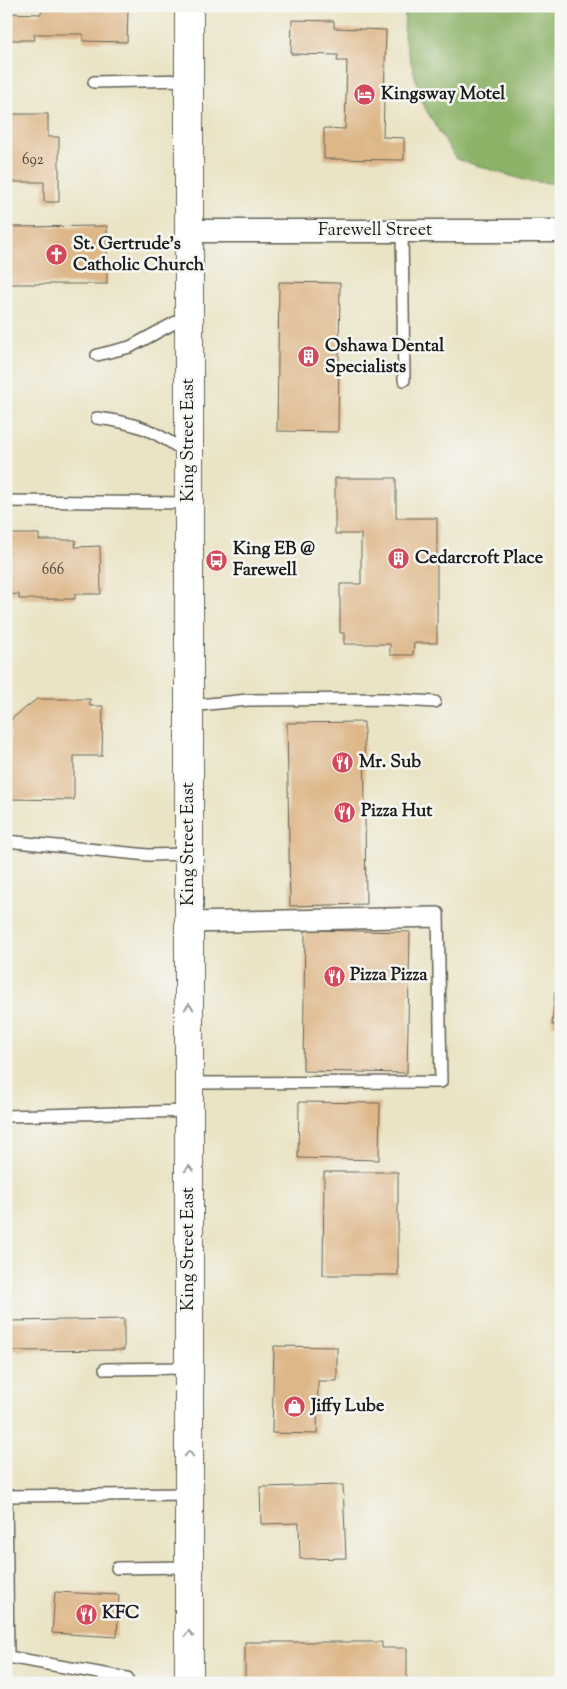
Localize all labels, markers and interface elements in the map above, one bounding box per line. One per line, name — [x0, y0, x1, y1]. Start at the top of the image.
place label: Kingsway Motel — [381, 82, 506, 108]
hotel icon: Kingsway Motel — [353, 83, 377, 107]
house number: 692 — [22, 150, 44, 171]
street label: Farewell Street — [318, 218, 432, 244]
place label: St. Gertrude's Catholic Church — [73, 232, 205, 279]
church icon: St. Gertrude's Catholic Church — [45, 243, 69, 267]
place label: Oshawa Dental Specialists — [325, 334, 445, 381]
building icon: Oshawa Dental Specialists — [297, 345, 321, 369]
street label: King Street East — [176, 378, 202, 502]
place label: King EB @ Farewell — [233, 537, 315, 584]
place label: Cedarcroft Place — [415, 546, 544, 572]
building icon: Cedarcroft Place — [387, 547, 411, 571]
bus stop icon: King EB @ Farewell — [205, 548, 229, 572]
house number: 666 — [42, 560, 64, 581]
place label: Mr. Sub — [359, 750, 421, 776]
restaurant icon: Mr. Sub — [331, 751, 355, 775]
street label: King Street East — [176, 782, 202, 906]
place label: Pizza Hut — [361, 799, 433, 825]
restaurant icon: Pizza Hut — [333, 800, 357, 824]
place label: Pizza Pizza — [350, 963, 428, 989]
restaurant icon: Pizza Pizza — [322, 964, 346, 988]
one-way arrow — [184, 1002, 194, 1010]
one-way arrow — [184, 1165, 194, 1172]
street label: King Street East — [176, 1187, 202, 1311]
place label: Jiffy Lube — [309, 1394, 385, 1420]
shop icon: Jiffy Lube — [283, 1395, 307, 1419]
one-way arrow — [184, 1450, 194, 1458]
place label: KFC — [102, 1601, 140, 1627]
restaurant icon: KFC — [74, 1602, 98, 1626]
one-way arrow — [184, 1630, 194, 1638]

